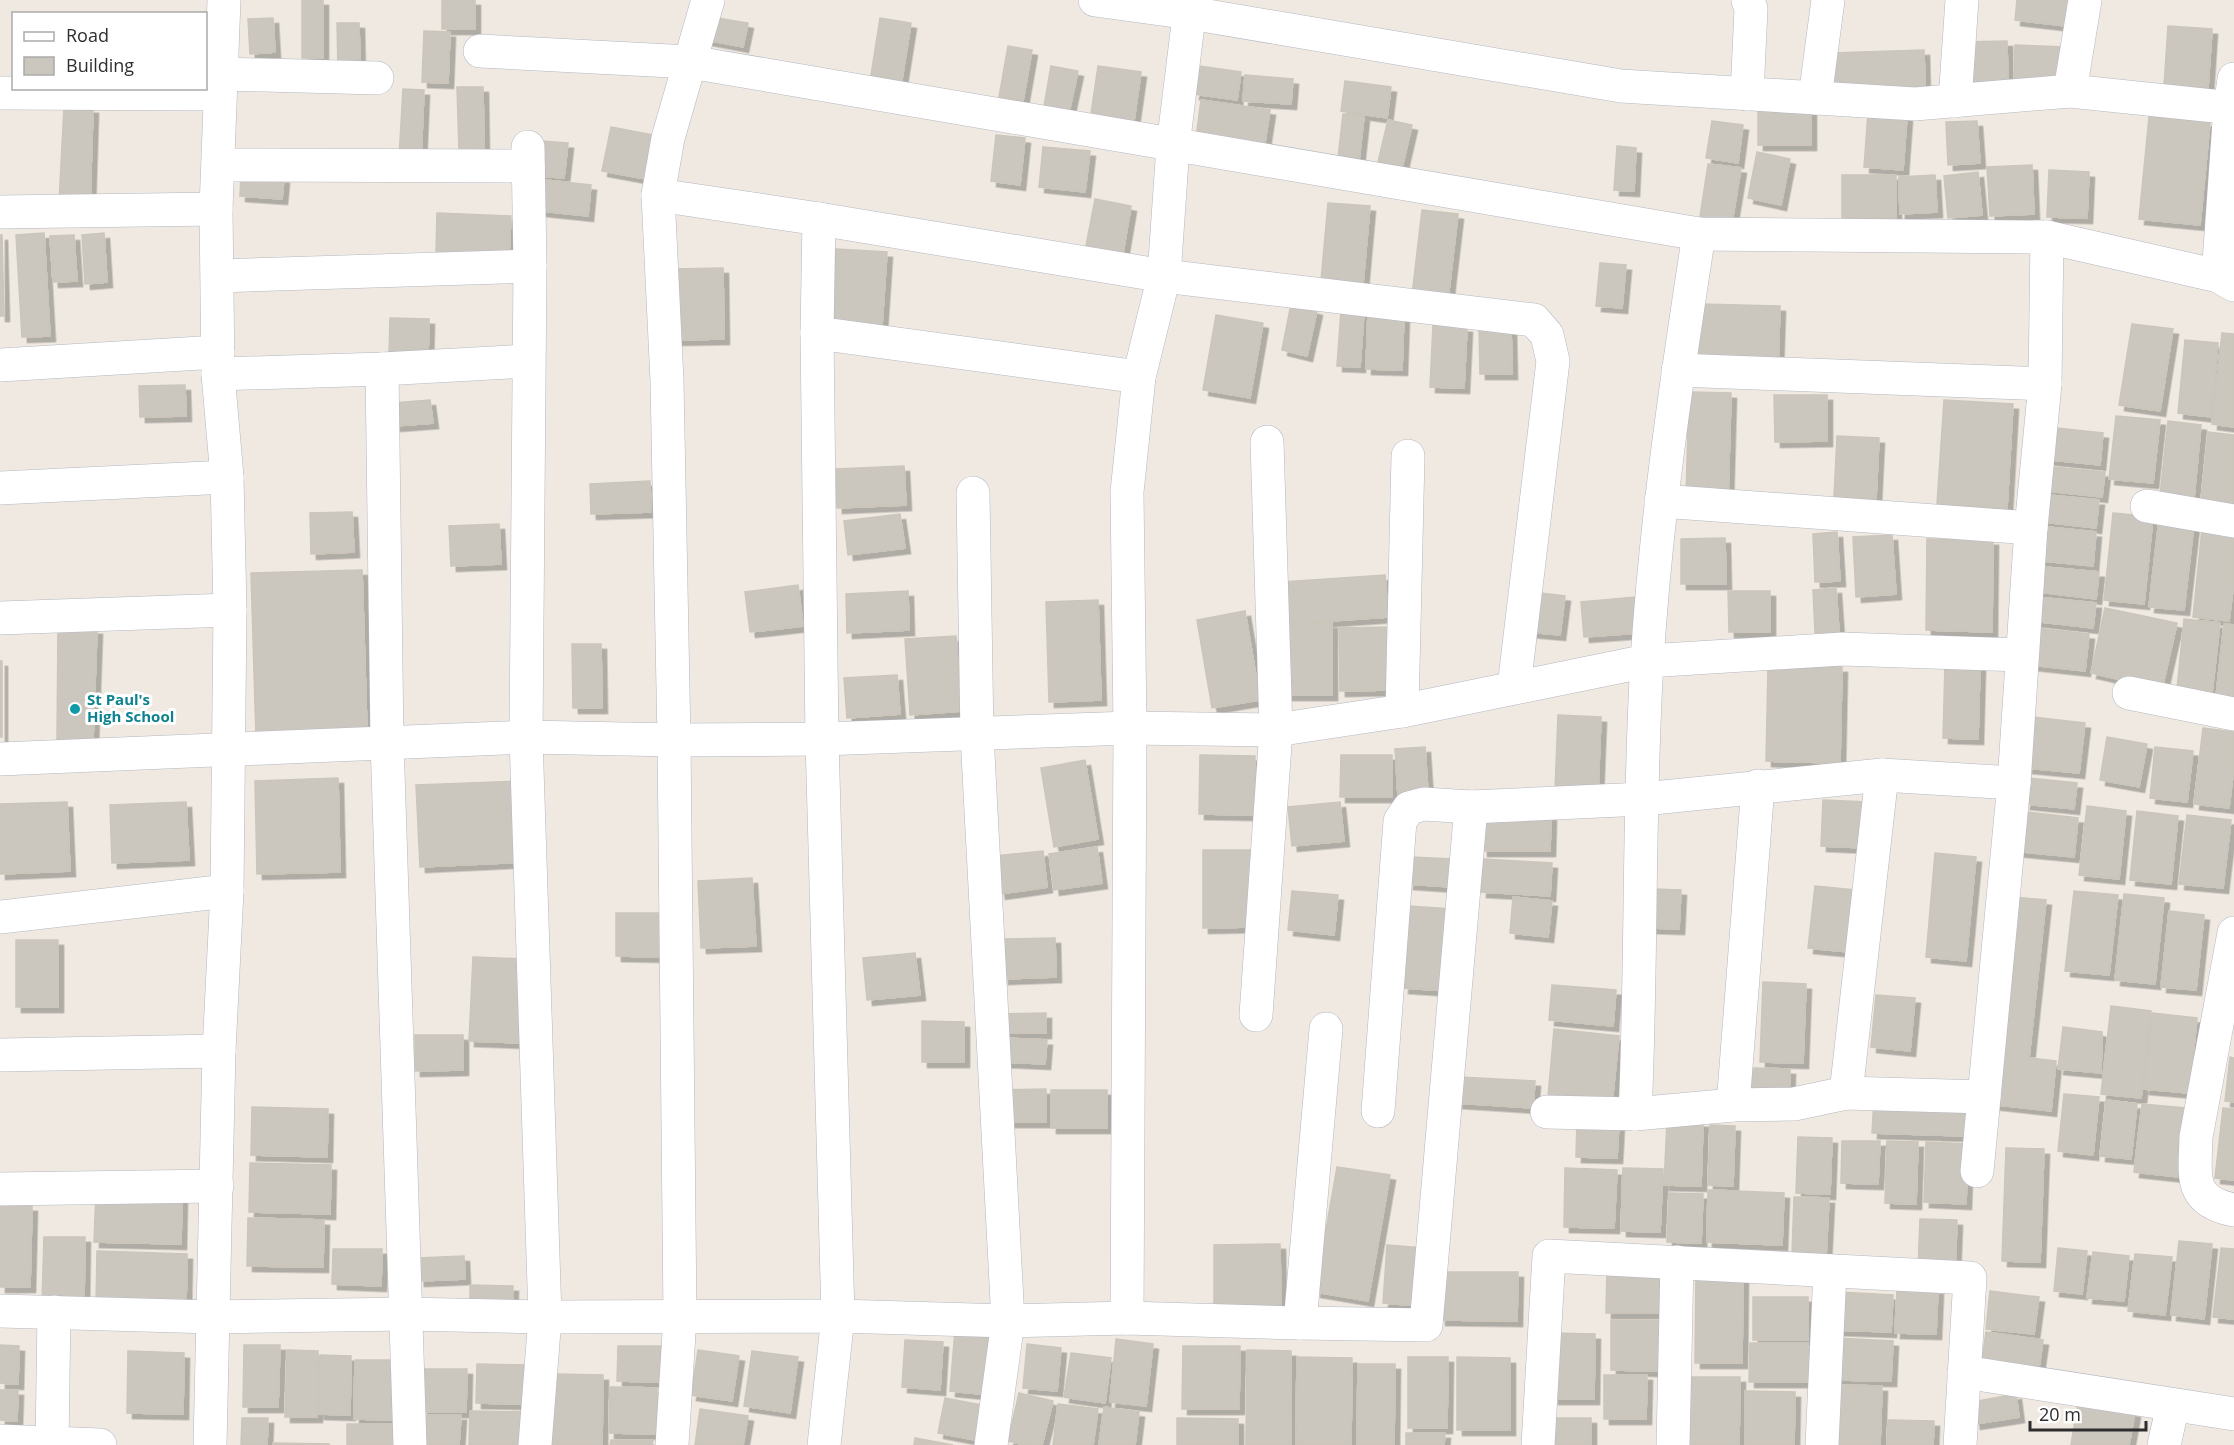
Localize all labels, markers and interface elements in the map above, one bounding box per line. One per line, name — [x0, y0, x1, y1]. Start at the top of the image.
legend — [12, 12, 207, 90]
text: Road — [66, 23, 109, 47]
text: Building — [66, 53, 134, 77]
place label: St Paul's High School — [87, 689, 174, 726]
marker: St Paul's High School — [68, 702, 82, 716]
scale bar — [2030, 1394, 2146, 1432]
text: 20 m — [2039, 1402, 2081, 1426]

